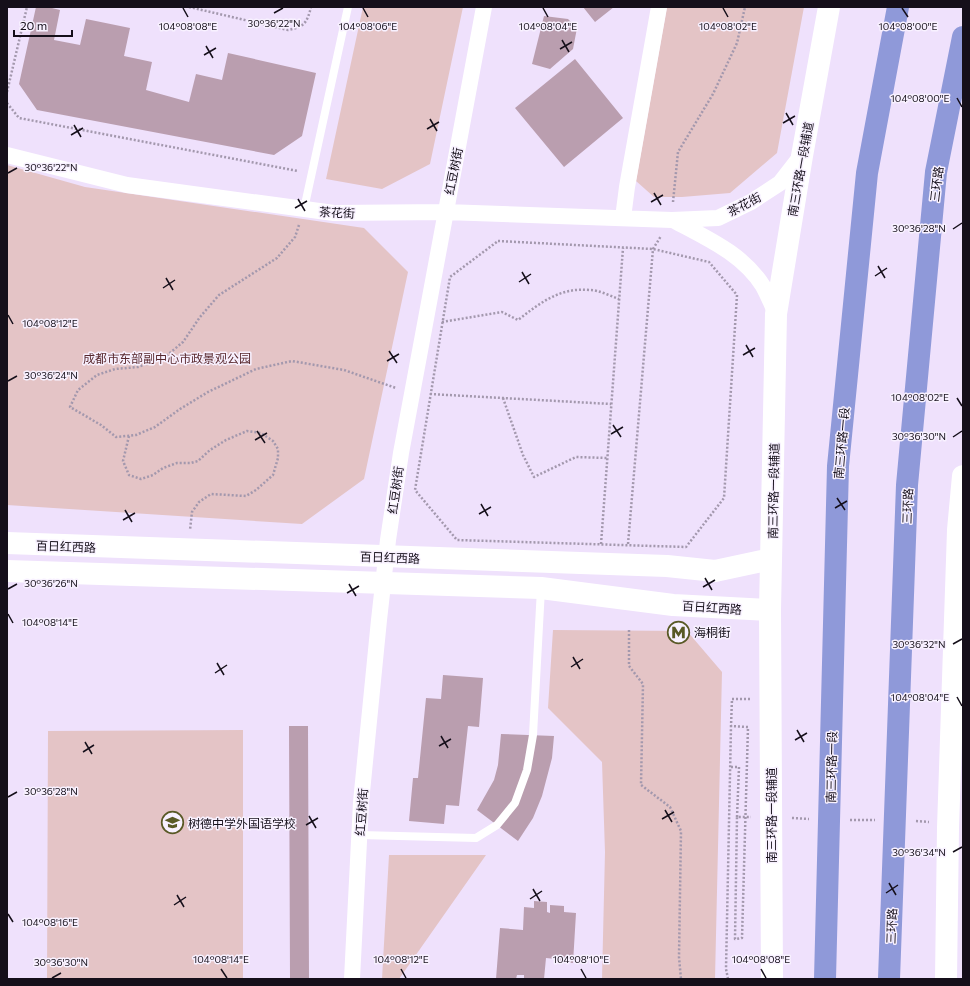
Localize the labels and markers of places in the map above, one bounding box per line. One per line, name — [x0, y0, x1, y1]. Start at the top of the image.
metro station icon: 海桐街 — [666, 619, 692, 645]
place label: 海桐街 — [694, 625, 730, 639]
school or university icon: 树德中学外国语学校 — [160, 810, 186, 836]
place label: 树德中学外国语学校 — [188, 816, 296, 830]

